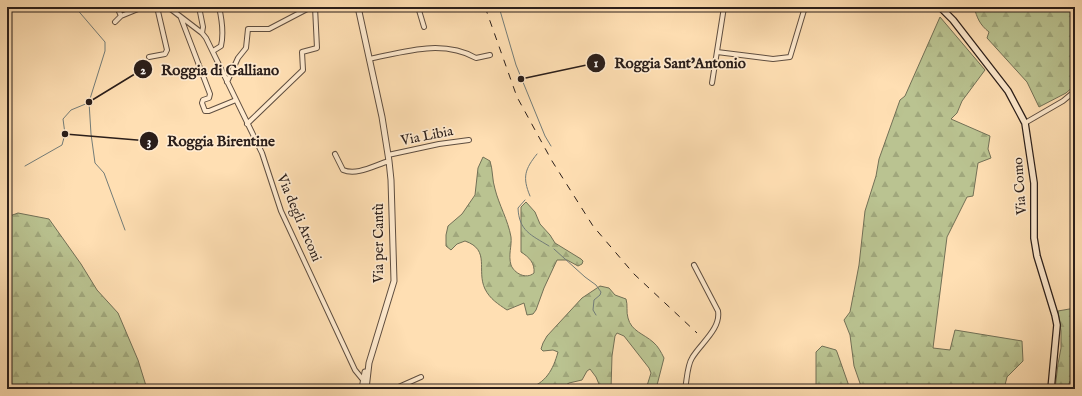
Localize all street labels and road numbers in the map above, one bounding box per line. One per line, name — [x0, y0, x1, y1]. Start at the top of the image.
street label: Via Libia — [398, 122, 456, 150]
street label: Via Como — [1009, 156, 1031, 216]
street label: Via degli Arconi — [272, 171, 326, 265]
street label: Via per Cantù — [370, 203, 388, 284]

